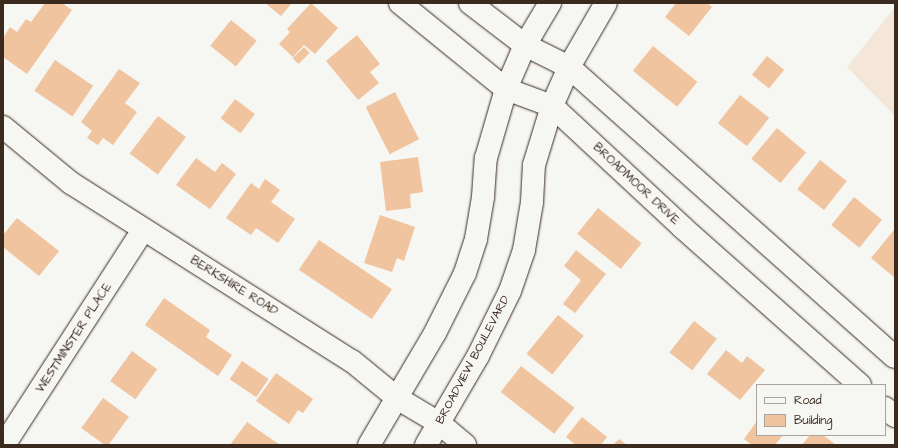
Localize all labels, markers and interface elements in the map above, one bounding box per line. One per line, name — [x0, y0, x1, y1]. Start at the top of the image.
street label: BROADMOOR DRIVE — [590, 140, 682, 228]
street label: BERKSHIRE ROAD — [187, 253, 281, 319]
street label: WESTMINSTER PLACE — [33, 281, 115, 395]
street label: BROADVIEW BOULEVARD — [433, 293, 513, 427]
legend — [756, 384, 886, 436]
text: Road — [794, 392, 822, 409]
text: Building — [794, 412, 832, 429]

